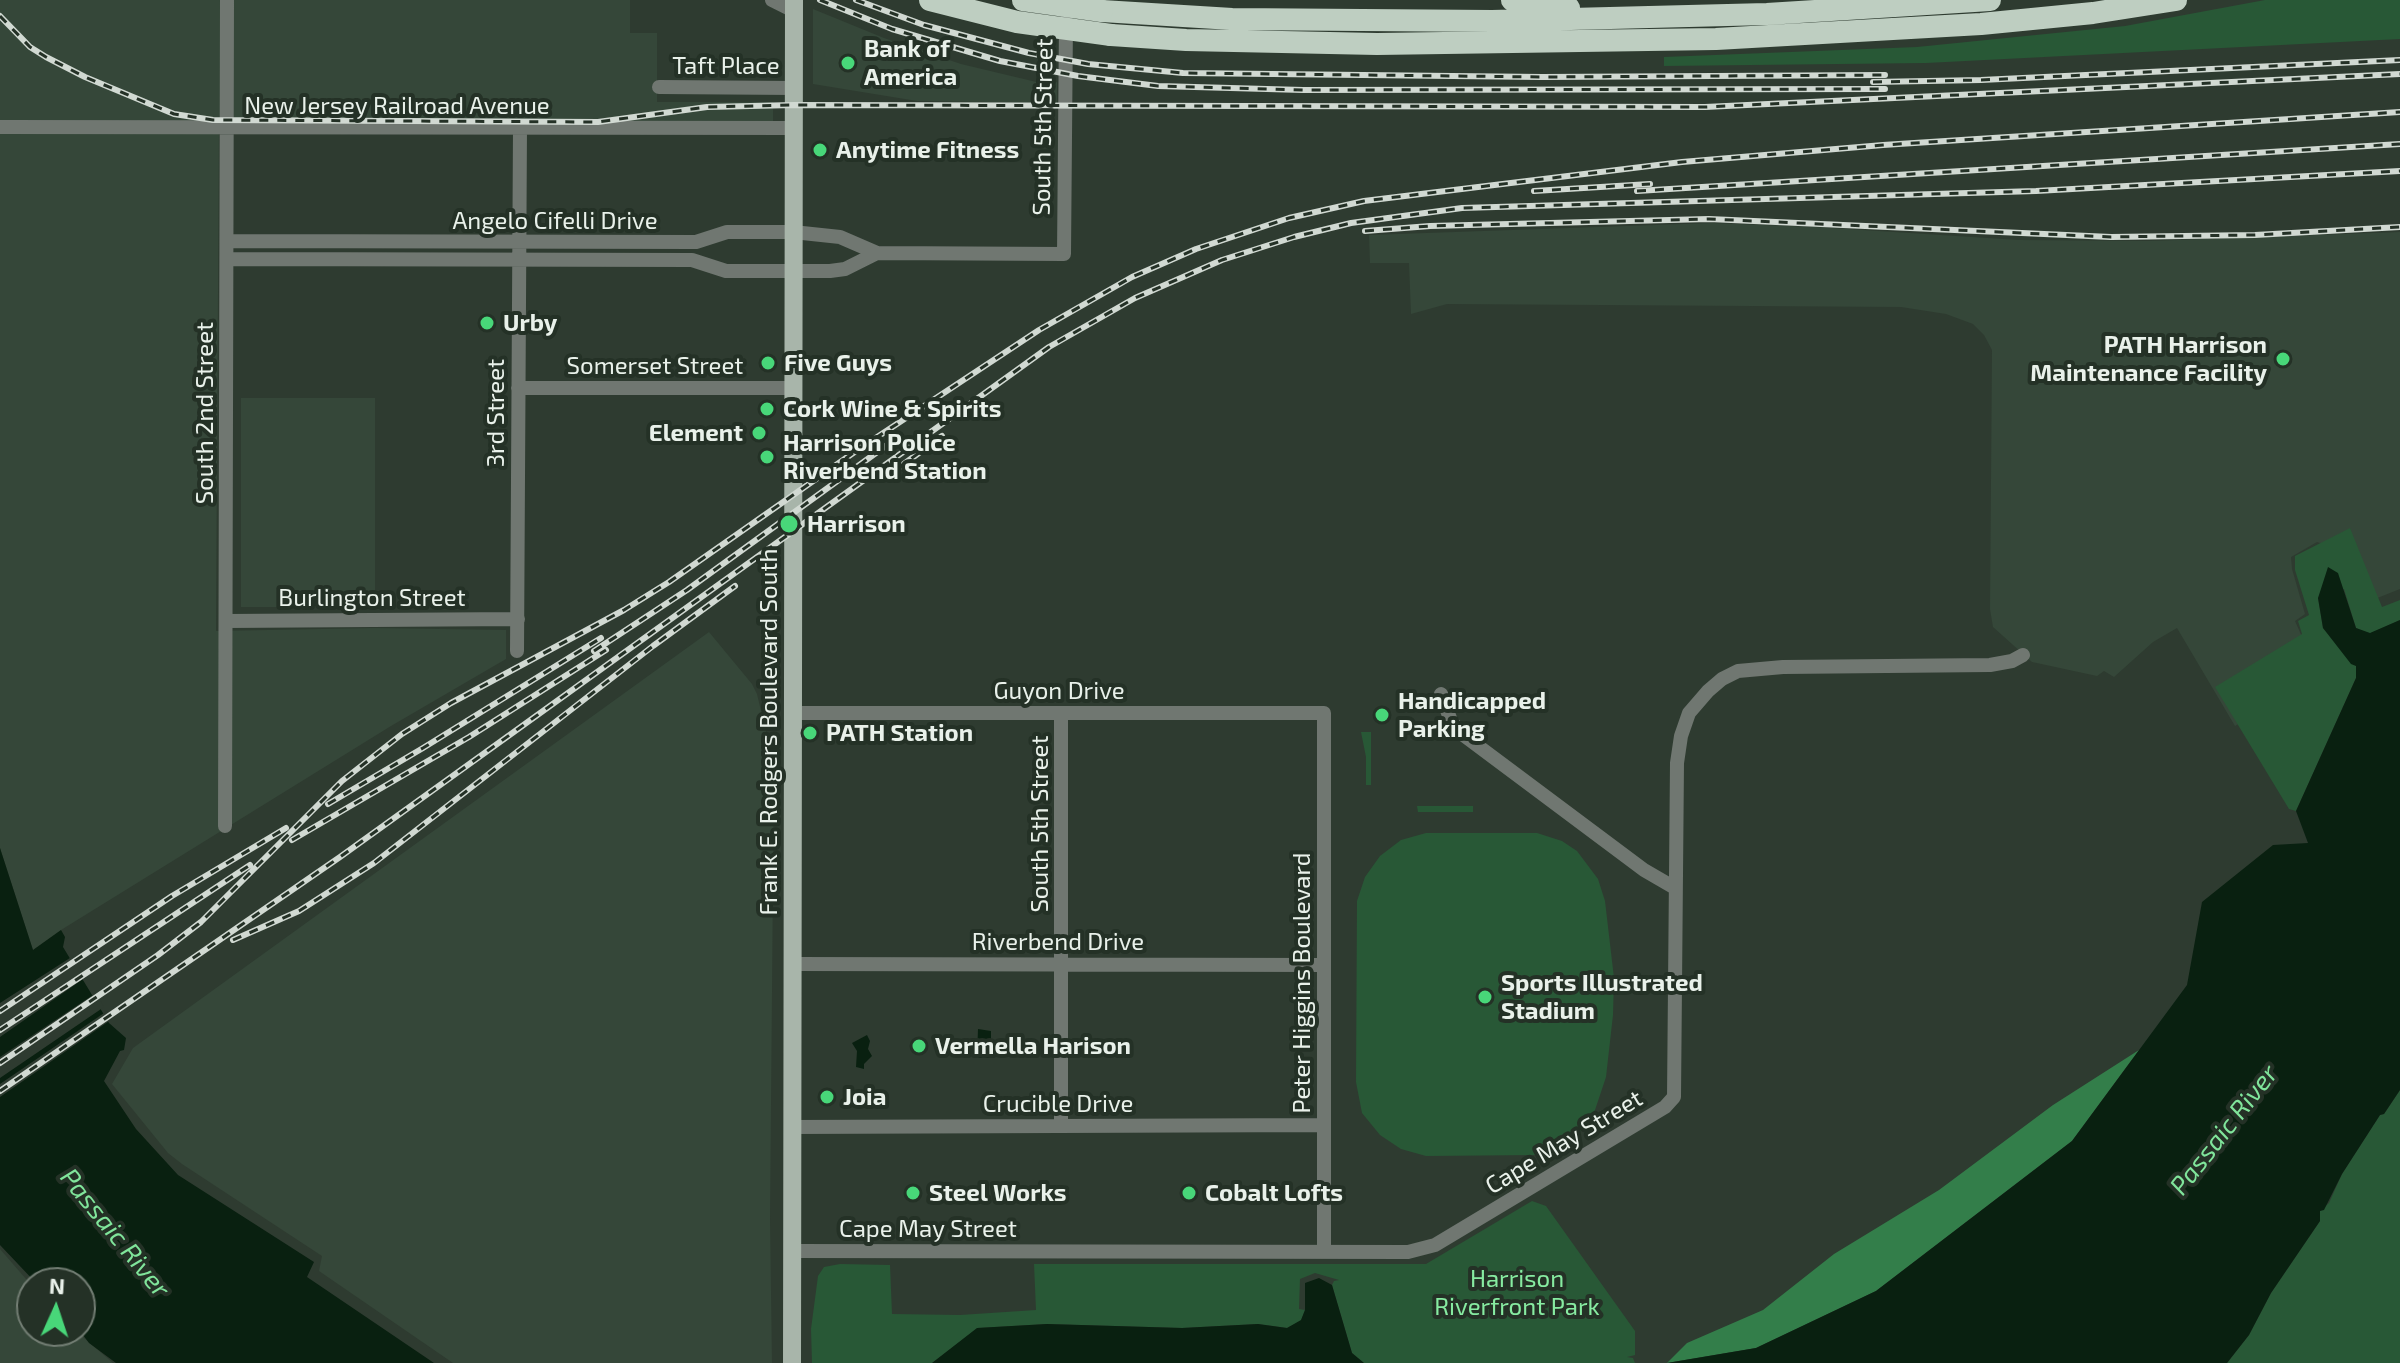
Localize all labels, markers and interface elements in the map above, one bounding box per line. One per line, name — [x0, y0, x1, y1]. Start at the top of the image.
place label: Bank of America — [864, 35, 957, 91]
street label: South 5th Street — [1027, 38, 1059, 216]
street label: Taft Place — [672, 52, 780, 80]
marker: Bank of America — [839, 54, 857, 72]
street label: New Jersey Railroad Avenue — [244, 92, 550, 120]
place label: Anytime Fitness — [836, 136, 1019, 164]
marker: Anytime Fitness — [811, 141, 829, 159]
street label: Angelo Cifelli Drive — [452, 207, 658, 235]
place label: Urby — [503, 309, 557, 337]
marker: Urby — [478, 314, 496, 332]
street label: South 2nd Street — [191, 322, 219, 504]
place label: PATH Harrison Maintenance Facility — [2030, 331, 2267, 387]
place label: Five Guys — [784, 349, 892, 377]
marker: PATH Harrison Maintenance Facility — [2274, 350, 2292, 368]
street label: Somerset Street — [567, 352, 743, 380]
marker: Five Guys — [759, 354, 777, 372]
street label: 3rd Street — [482, 359, 510, 467]
place label: Cork Wine & Spirits — [783, 395, 1001, 423]
marker: Cork Wine & Spirits — [758, 400, 776, 418]
place label: Element — [649, 419, 743, 447]
marker: Element — [750, 424, 768, 442]
place label: Harrison Police Riverbend Station — [783, 429, 987, 485]
marker: Harrison Police Riverbend Station — [758, 448, 776, 466]
place label: Harrison — [807, 510, 906, 538]
marker: Harrison — [778, 513, 800, 535]
street label: Frank E. Rodgers Boulevard South — [755, 549, 783, 915]
street label: Burlington Street — [278, 584, 466, 612]
street label: Guyon Drive — [993, 677, 1125, 705]
place label: Handicapped Parking — [1398, 687, 1546, 743]
marker: Handicapped Parking — [1373, 706, 1391, 724]
place label: PATH Station — [826, 719, 973, 747]
marker: PATH Station — [801, 724, 819, 742]
street label: South 5th Street — [1026, 735, 1054, 913]
street label: Peter Higgins Boulevard — [1288, 852, 1316, 1114]
street label: Riverbend Drive — [972, 928, 1144, 956]
place label: Sports Illustrated Stadium — [1501, 969, 1703, 1025]
marker: Sports Illustrated Stadium — [1476, 988, 1494, 1006]
place label: Vermella Harison — [935, 1032, 1131, 1060]
marker: Vermella Harison — [910, 1037, 928, 1055]
water label: Passaic River — [2163, 1059, 2285, 1201]
place label: Joia — [843, 1083, 886, 1111]
street label: Cape May Street — [1480, 1084, 1648, 1200]
marker: Joia — [818, 1088, 836, 1106]
street label: Crucible Drive — [983, 1090, 1133, 1118]
water label: Passaic River — [54, 1162, 176, 1304]
place label: Steel Works — [929, 1179, 1067, 1207]
place label: Cobalt Lofts — [1205, 1179, 1343, 1207]
marker: Steel Works — [904, 1184, 922, 1202]
marker: Cobalt Lofts — [1180, 1184, 1198, 1202]
street label: Cape May Street — [839, 1215, 1017, 1243]
park label: Harrison Riverfront Park — [1434, 1265, 1600, 1321]
north arrow — [16, 1267, 96, 1347]
text: N — [49, 1272, 66, 1298]

